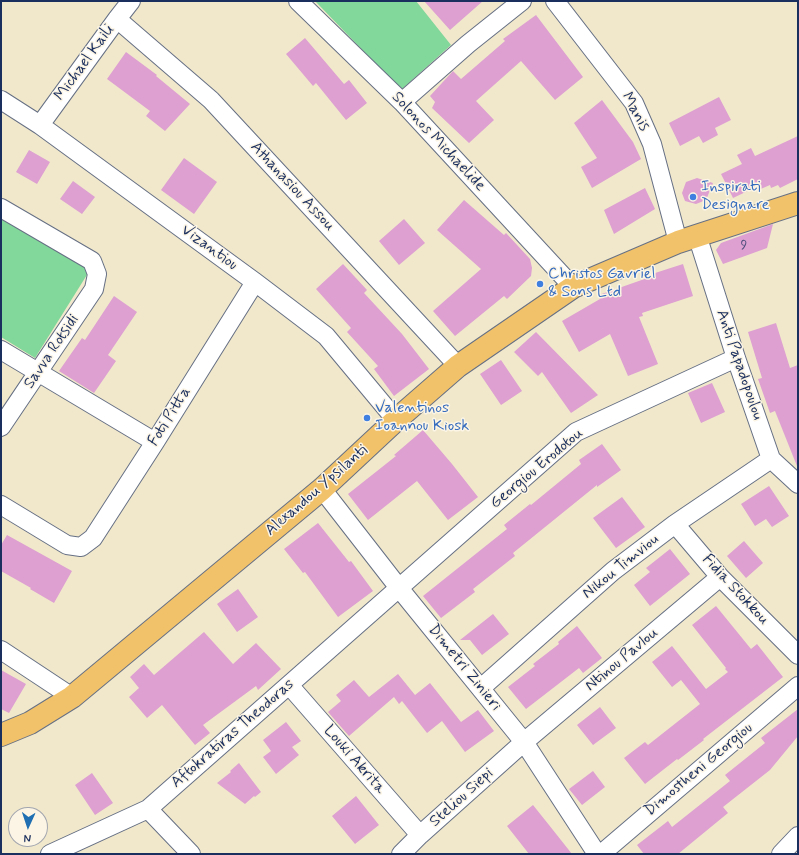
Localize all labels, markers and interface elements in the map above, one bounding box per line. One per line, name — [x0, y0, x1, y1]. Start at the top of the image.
street label: Michael Kaili — [51, 21, 119, 105]
street label: Solonos Michaelide — [387, 88, 489, 196]
street label: Manis — [617, 89, 653, 135]
street label: Athanasiou Assou — [246, 138, 338, 236]
place label: Inspirati Designare — [701, 178, 769, 216]
marker: Inspirati Designare — [688, 192, 698, 202]
street label: Vizantiou — [177, 221, 241, 275]
house number: 9 — [741, 238, 747, 254]
place label: Christos Gavriel & Sons Ltd — [548, 265, 656, 303]
marker: Christos Gavriel & Sons Ltd — [535, 279, 545, 289]
street label: Anti Papadopoulou — [711, 307, 767, 423]
street label: Savva Rotsidi — [20, 311, 84, 393]
street label: Foti Pitta — [144, 384, 196, 450]
place label: Valentinos Ioannou Kiosk — [375, 399, 469, 437]
marker: Valentinos Ioannou Kiosk — [362, 413, 372, 423]
street label: Georgiou Erodotou — [487, 425, 587, 513]
street label: Alexandou Ypsilanti — [262, 441, 372, 541]
street label: Nikou Timviou — [579, 530, 663, 604]
street label: Fidia Stokkou — [697, 551, 773, 629]
street label: Dimetri Zinieri — [423, 621, 505, 715]
street label: Ntinou Pavlou — [582, 624, 662, 696]
street label: Aftokratiras Theodoras — [168, 675, 298, 793]
street label: Dimostheni Georgiou — [641, 719, 757, 821]
street label: Louki Akrita — [319, 722, 389, 798]
street label: Steliou Siepi — [426, 764, 498, 832]
north arrow — [8, 807, 48, 847]
text: N — [23, 831, 31, 845]

